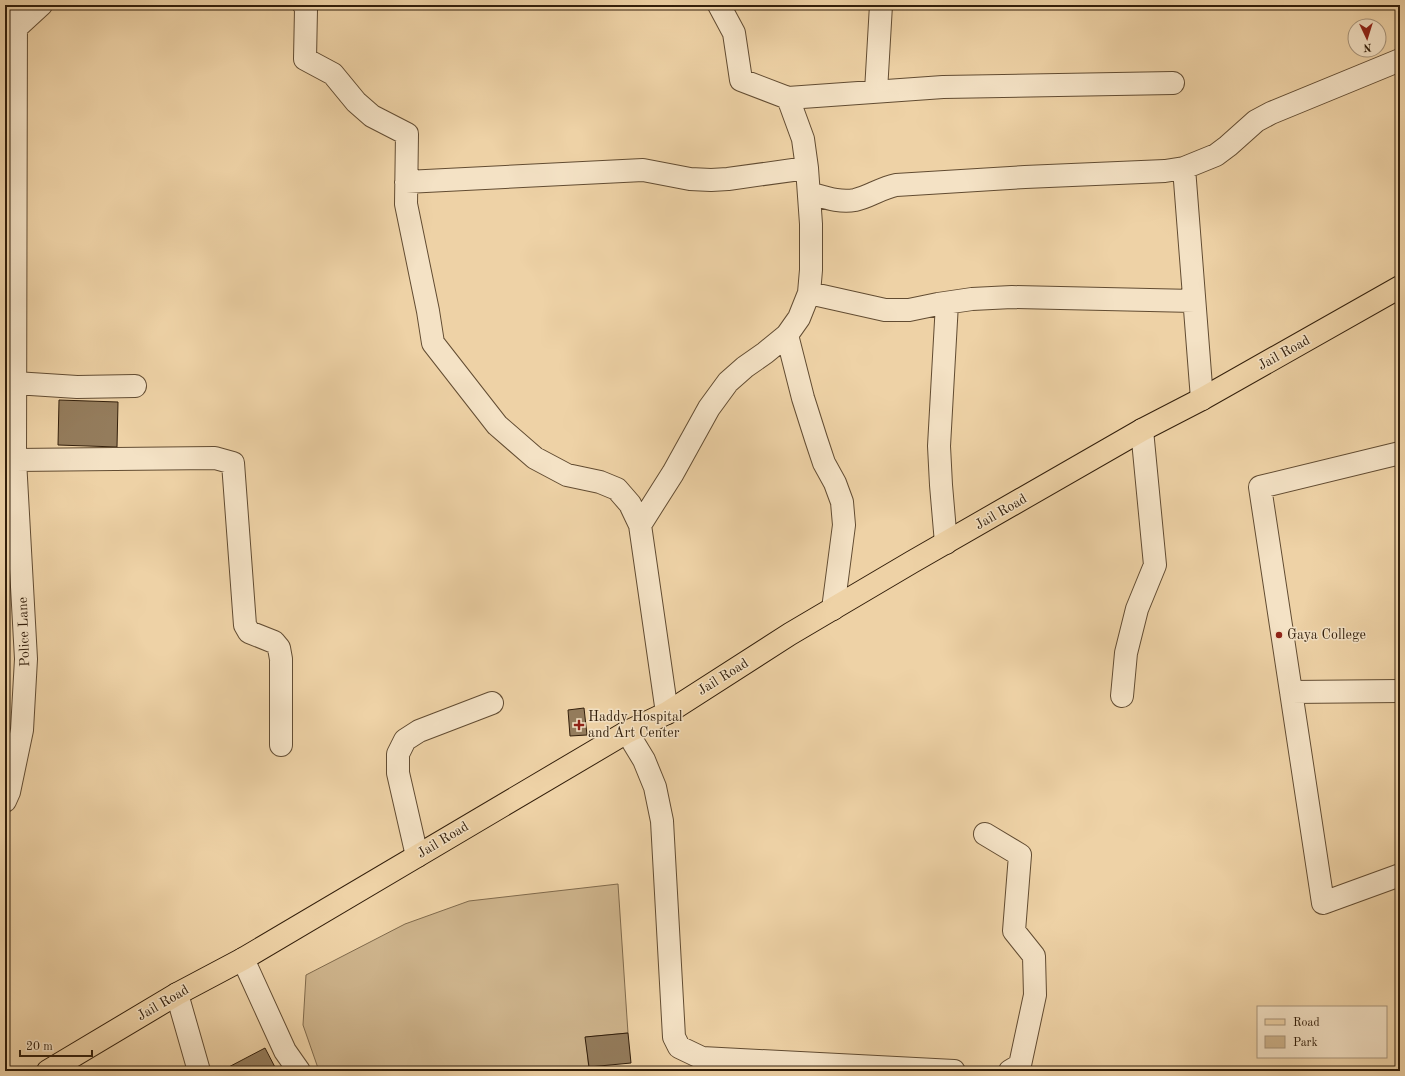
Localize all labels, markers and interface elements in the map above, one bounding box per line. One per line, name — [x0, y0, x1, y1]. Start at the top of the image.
north arrow — [1347, 18, 1387, 58]
text: N — [1362, 41, 1372, 52]
street label: Jail Road — [1256, 333, 1312, 373]
street label: Jail Road — [973, 492, 1029, 532]
street label: Police Lane — [16, 597, 32, 667]
place label: Gaya College — [1287, 628, 1366, 642]
marker: Gaya College — [1274, 630, 1284, 640]
street label: Jail Road — [695, 656, 751, 698]
place label: Haddy Hospital and Art Center — [588, 710, 683, 740]
marker: Haddy Hospital and Art Center — [573, 719, 585, 731]
street label: Jail Road — [415, 819, 471, 861]
street label: Jail Road — [135, 983, 191, 1023]
legend — [1257, 1006, 1387, 1058]
text: Road — [1293, 1017, 1320, 1029]
scale bar — [20, 1032, 92, 1058]
text: Park — [1293, 1037, 1318, 1049]
text: 20 m — [26, 1041, 53, 1053]

